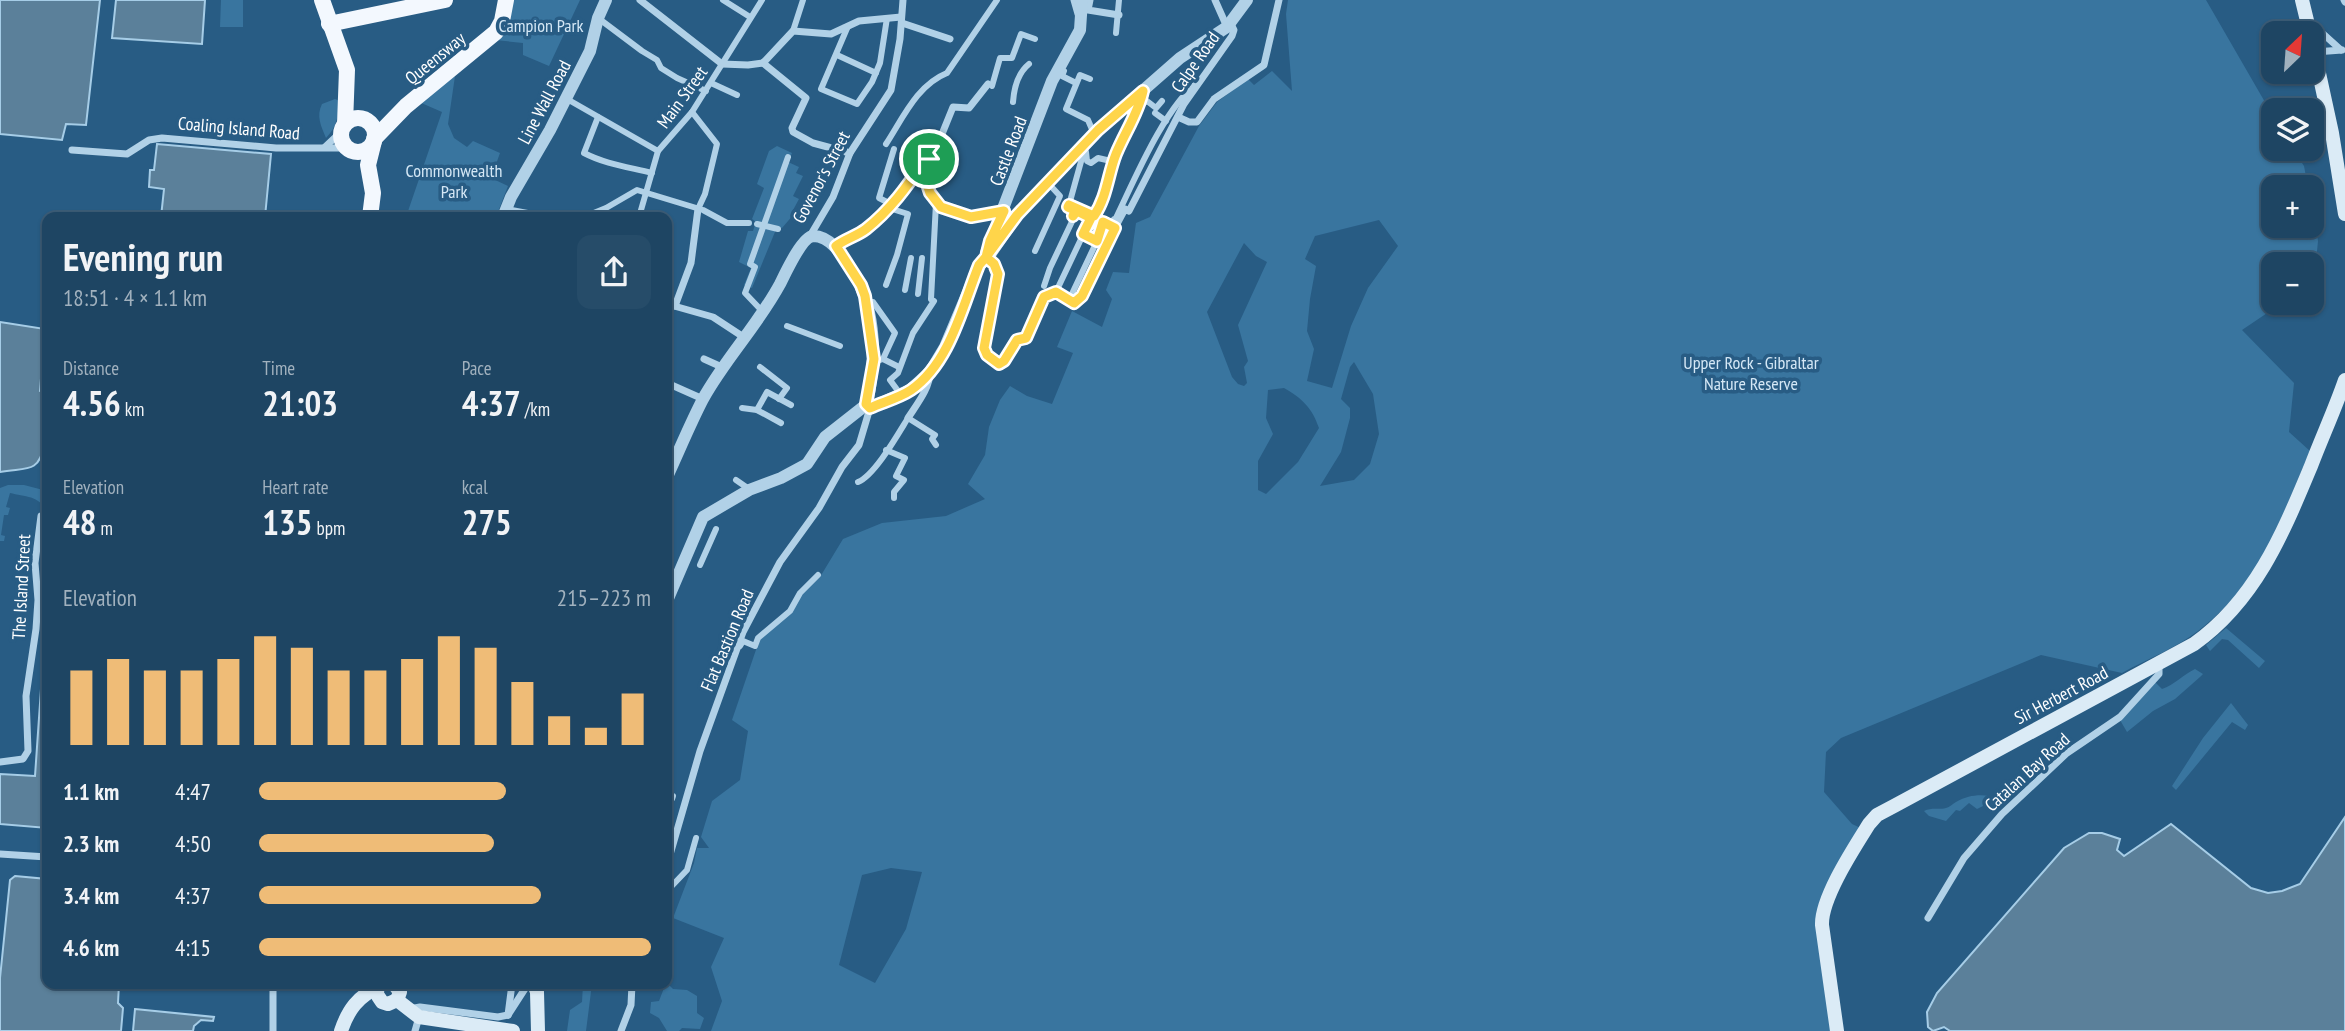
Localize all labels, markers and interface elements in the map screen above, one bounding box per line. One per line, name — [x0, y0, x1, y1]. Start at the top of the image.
park label: Campion Park — [499, 14, 583, 37]
north arrow — [2261, 21, 2324, 84]
map controls — [2261, 21, 2324, 315]
street label: Queensway — [400, 27, 470, 89]
street label: Calpe Road — [1166, 27, 1224, 97]
street label: Line Wall Road — [512, 56, 576, 148]
street label: Main Street — [652, 61, 712, 133]
button: layers — [2261, 98, 2324, 161]
street label: Coaling Island Road — [177, 111, 301, 145]
street label: Castle Road — [984, 113, 1032, 189]
street label: Govenor's Street — [787, 127, 855, 227]
pin — [899, 129, 959, 189]
icon: arrive — [910, 140, 948, 178]
park label: Commonwealth Park — [406, 159, 502, 203]
button: + — [2261, 175, 2324, 238]
text: Evening run — [63, 232, 223, 281]
button: share — [577, 235, 651, 309]
button: − — [2261, 252, 2324, 315]
text: 18:51 · 4 × 1.1 km — [63, 283, 207, 312]
park label: Upper Rock - Gibraltar Nature Reserve — [1683, 351, 1819, 395]
text: Distance — [63, 356, 119, 380]
text: Time — [262, 356, 295, 380]
text: Pace — [462, 356, 492, 380]
text: 4.56 — [63, 380, 121, 426]
text: 21:03 — [262, 380, 338, 426]
text: 4:37 — [462, 380, 521, 426]
text: km — [121, 397, 144, 421]
text: /km — [521, 397, 550, 421]
text: Elevation — [63, 475, 124, 499]
text: Heart rate — [262, 475, 329, 499]
text: kcal — [462, 475, 488, 499]
text: 48 — [63, 499, 96, 545]
text: 135 — [262, 499, 313, 545]
text: 275 — [462, 499, 512, 545]
text: m — [96, 516, 113, 540]
text: bpm — [313, 516, 345, 540]
street label: The Island Street — [7, 534, 35, 640]
text: Elevation — [63, 583, 137, 612]
text: 215–223 m — [557, 583, 651, 612]
street label: Flat Bastion Road — [695, 586, 759, 694]
street label: Sir Herbert Road — [2010, 661, 2112, 729]
street label: Catalan Bay Road — [1980, 728, 2074, 816]
text: 1.1 km — [63, 777, 119, 806]
text: 4:47 — [175, 777, 211, 806]
text: 2.3 km — [63, 829, 119, 858]
text: 4:50 — [175, 829, 211, 858]
text: 3.4 km — [63, 881, 119, 910]
text: 4:37 — [175, 881, 211, 910]
text: 4.6 km — [63, 933, 119, 962]
text: 4:15 — [175, 933, 211, 962]

